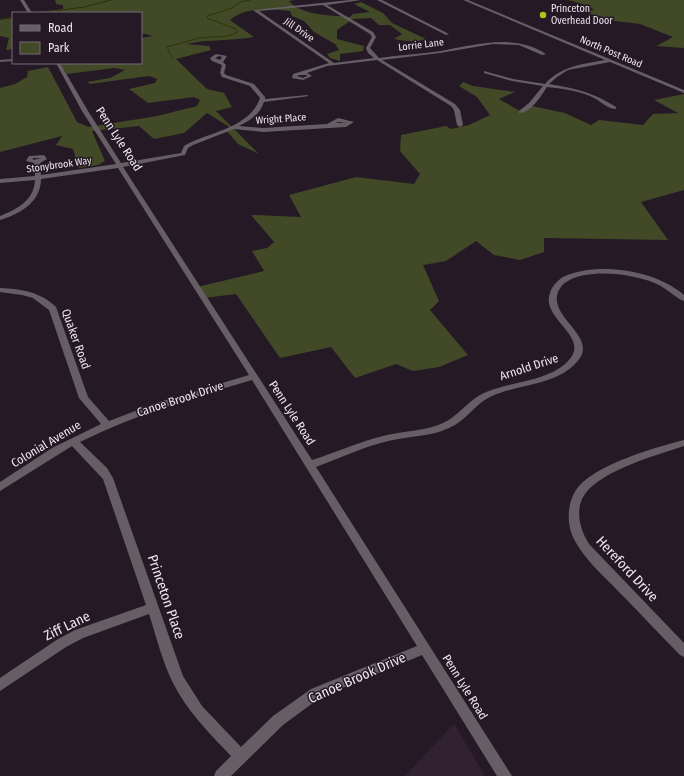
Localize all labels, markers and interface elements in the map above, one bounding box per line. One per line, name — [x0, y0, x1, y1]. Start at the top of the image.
place label: Princeton Overhead Door — [551, 3, 613, 27]
marker: Princeton Overhead Door — [538, 10, 548, 20]
legend — [12, 12, 142, 64]
street label: Jill Drive — [282, 15, 316, 45]
text: Road — [48, 21, 73, 35]
street label: North Post Road — [578, 33, 644, 71]
street label: Lorrie Lane — [398, 36, 444, 54]
text: Park — [48, 41, 70, 55]
street label: Penn Lyle Road — [93, 104, 145, 174]
street label: Wright Place — [255, 111, 307, 127]
street label: Stonybrook Way — [26, 154, 93, 175]
street label: Quaker Road — [59, 307, 93, 371]
street label: Arnold Drive — [498, 351, 560, 383]
street label: Canoe Brook Drive — [135, 378, 225, 420]
street label: Penn Lyle Road — [266, 378, 318, 448]
street label: Colonial Avenue — [9, 418, 83, 470]
street label: Hereford Drive — [592, 533, 662, 605]
street label: Princeton Place — [144, 553, 188, 642]
street label: Ziff Lane — [41, 608, 93, 644]
street label: Canoe Brook Drive — [306, 649, 409, 707]
street label: Penn Lyle Road — [439, 652, 491, 722]

